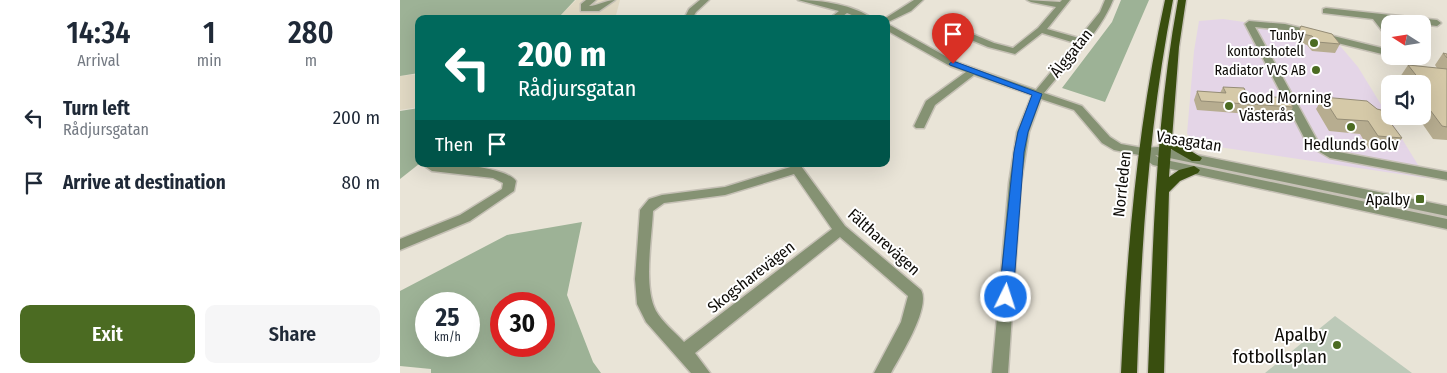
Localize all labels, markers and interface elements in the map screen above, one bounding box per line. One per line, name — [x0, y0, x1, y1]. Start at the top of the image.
pin — [932, 13, 974, 64]
text: 14:34 — [66, 15, 130, 51]
text: 1 — [203, 15, 215, 51]
text: 280 — [288, 15, 334, 51]
north arrow — [1381, 15, 1431, 65]
map controls — [1381, 15, 1431, 125]
icon: arrive — [939, 20, 967, 48]
street label: Älggatan — [1046, 25, 1096, 81]
place label: Tunby kontorshotell — [1227, 27, 1305, 60]
text: 200 m — [518, 33, 606, 75]
icon: left — [435, 35, 500, 100]
marker: Tunby kontorshotell — [1308, 37, 1320, 49]
text: Arrival — [77, 51, 120, 70]
text: min — [197, 51, 222, 70]
text: m — [305, 51, 317, 70]
place label: Radiator VVS AB — [1215, 62, 1306, 79]
marker: Radiator VVS AB — [1310, 64, 1322, 76]
text: Rådjursgatan — [518, 75, 636, 102]
button: sound — [1381, 75, 1431, 125]
place label: Good Morning Västerås — [1239, 88, 1332, 125]
text: Turn left — [63, 97, 130, 120]
marker: Good Morning Västerås — [1223, 100, 1235, 112]
icon: left — [20, 104, 48, 132]
text: 200 m — [333, 106, 380, 129]
text: Rådjursgatan — [63, 120, 149, 139]
marker: Hedlunds Golv — [1345, 121, 1357, 133]
street label: Vasagatan — [1155, 126, 1223, 156]
icon: arrive — [483, 130, 511, 158]
text: Then — [435, 133, 473, 156]
place label: Hedlunds Golv — [1303, 135, 1399, 154]
street label: Norrleden — [1109, 150, 1135, 218]
icon: arrive — [20, 169, 48, 197]
text: Arrive at destination — [63, 171, 226, 194]
text: 80 m — [342, 171, 380, 194]
place label: Apalby — [1366, 190, 1411, 209]
marker: Apalby — [1414, 193, 1426, 205]
street label: Fältharevägen — [844, 205, 924, 279]
street label: Skogsharevägen — [704, 237, 798, 317]
position arrow — [979, 270, 1031, 322]
speed limit sign: 30 — [490, 292, 555, 357]
text: 25 — [436, 303, 459, 333]
button: Exit — [20, 305, 195, 363]
button: Share — [205, 305, 380, 363]
place label: Apalby fotbollsplan — [1233, 323, 1328, 368]
text: km/h — [434, 330, 461, 344]
marker: Apalby fotbollsplan — [1331, 339, 1343, 351]

